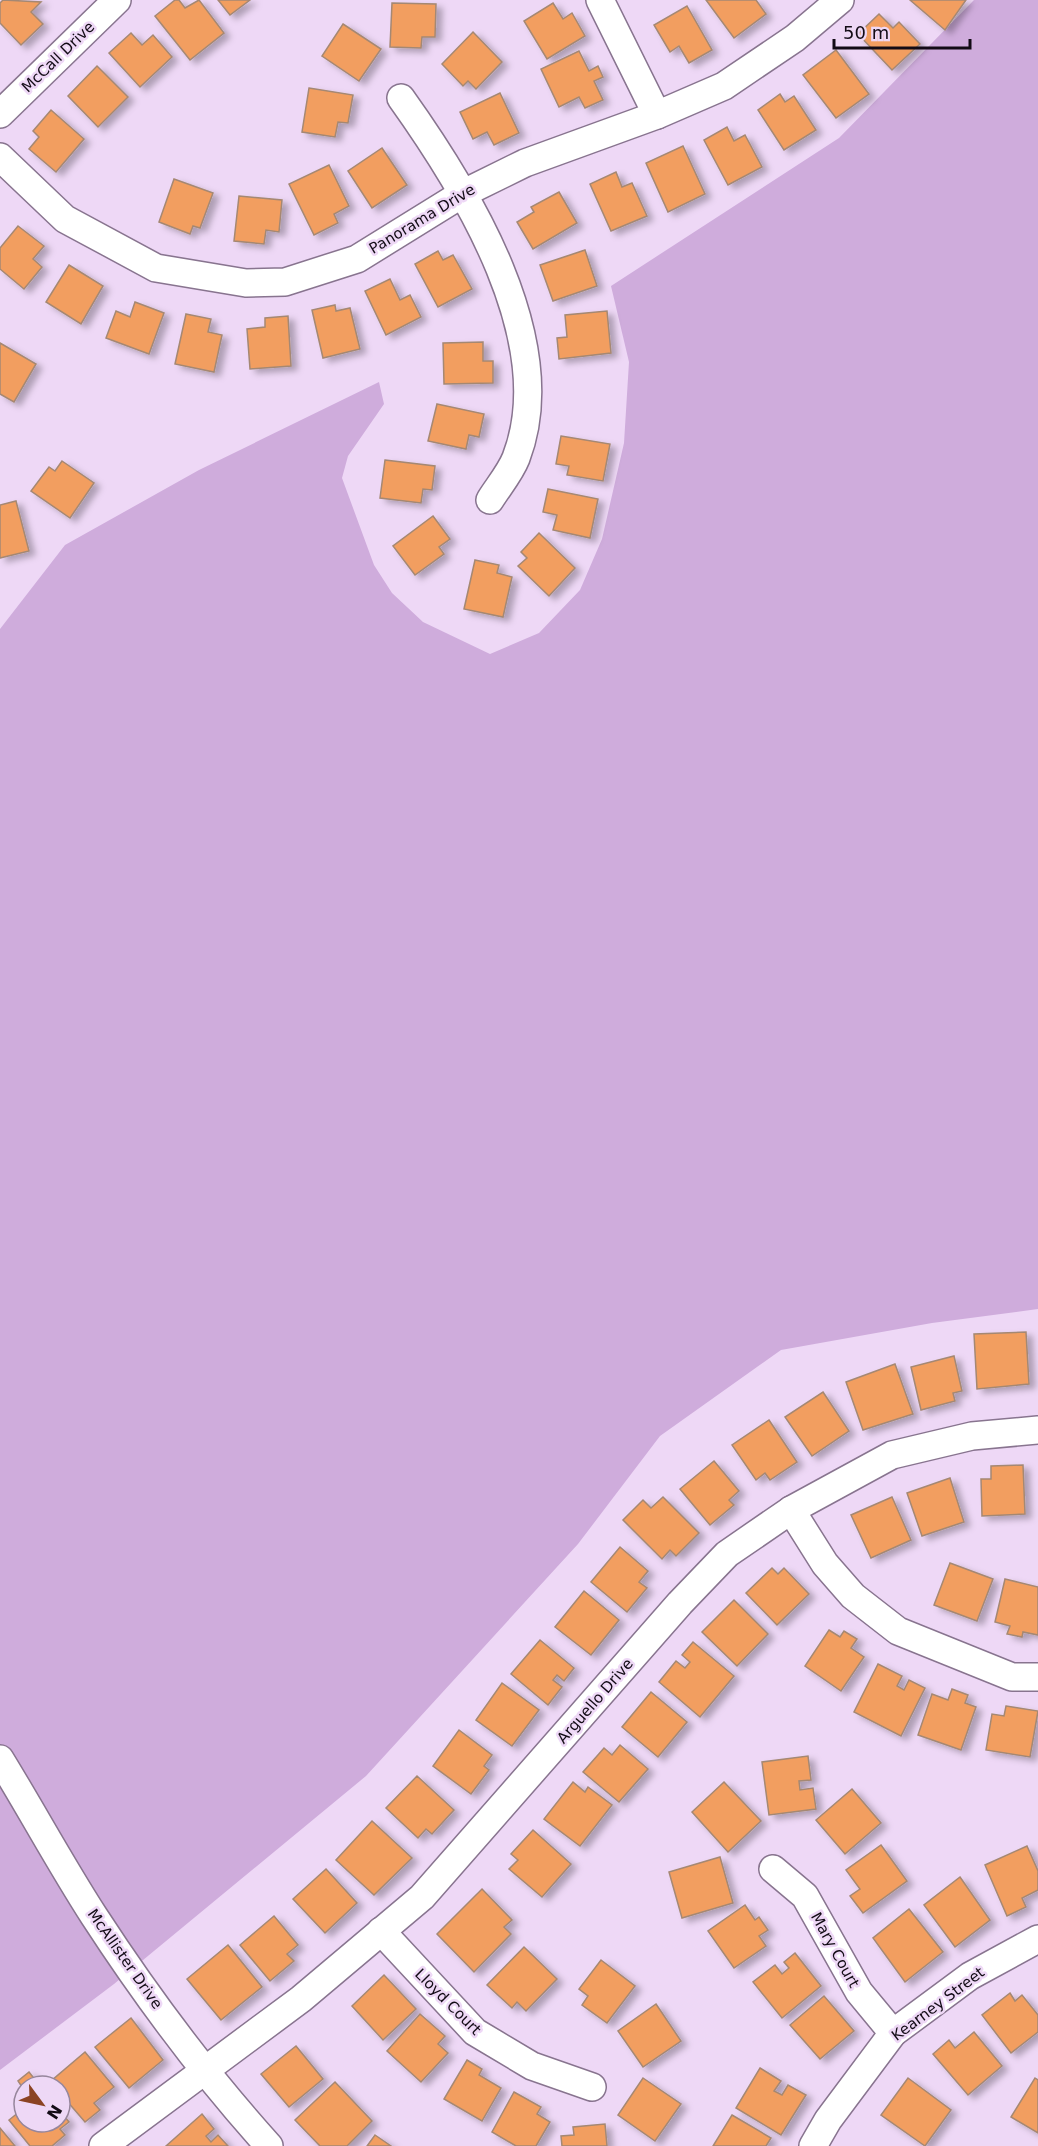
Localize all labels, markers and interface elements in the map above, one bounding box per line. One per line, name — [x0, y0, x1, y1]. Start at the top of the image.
scale bar — [834, 12, 970, 50]
street label: McCall Drive — [18, 18, 98, 96]
text: 50 m — [843, 22, 889, 43]
street label: Panorama Drive — [366, 180, 478, 258]
street label: Arguello Drive — [553, 1655, 637, 1747]
street label: McAllister Drive — [84, 1906, 166, 2012]
street label: Mary Court — [807, 1909, 863, 1991]
street label: Kearney Street — [888, 1963, 988, 2045]
street label: Lloyd Court — [411, 1965, 485, 2039]
north arrow — [12, 2074, 72, 2134]
text: N — [43, 2101, 66, 2123]

